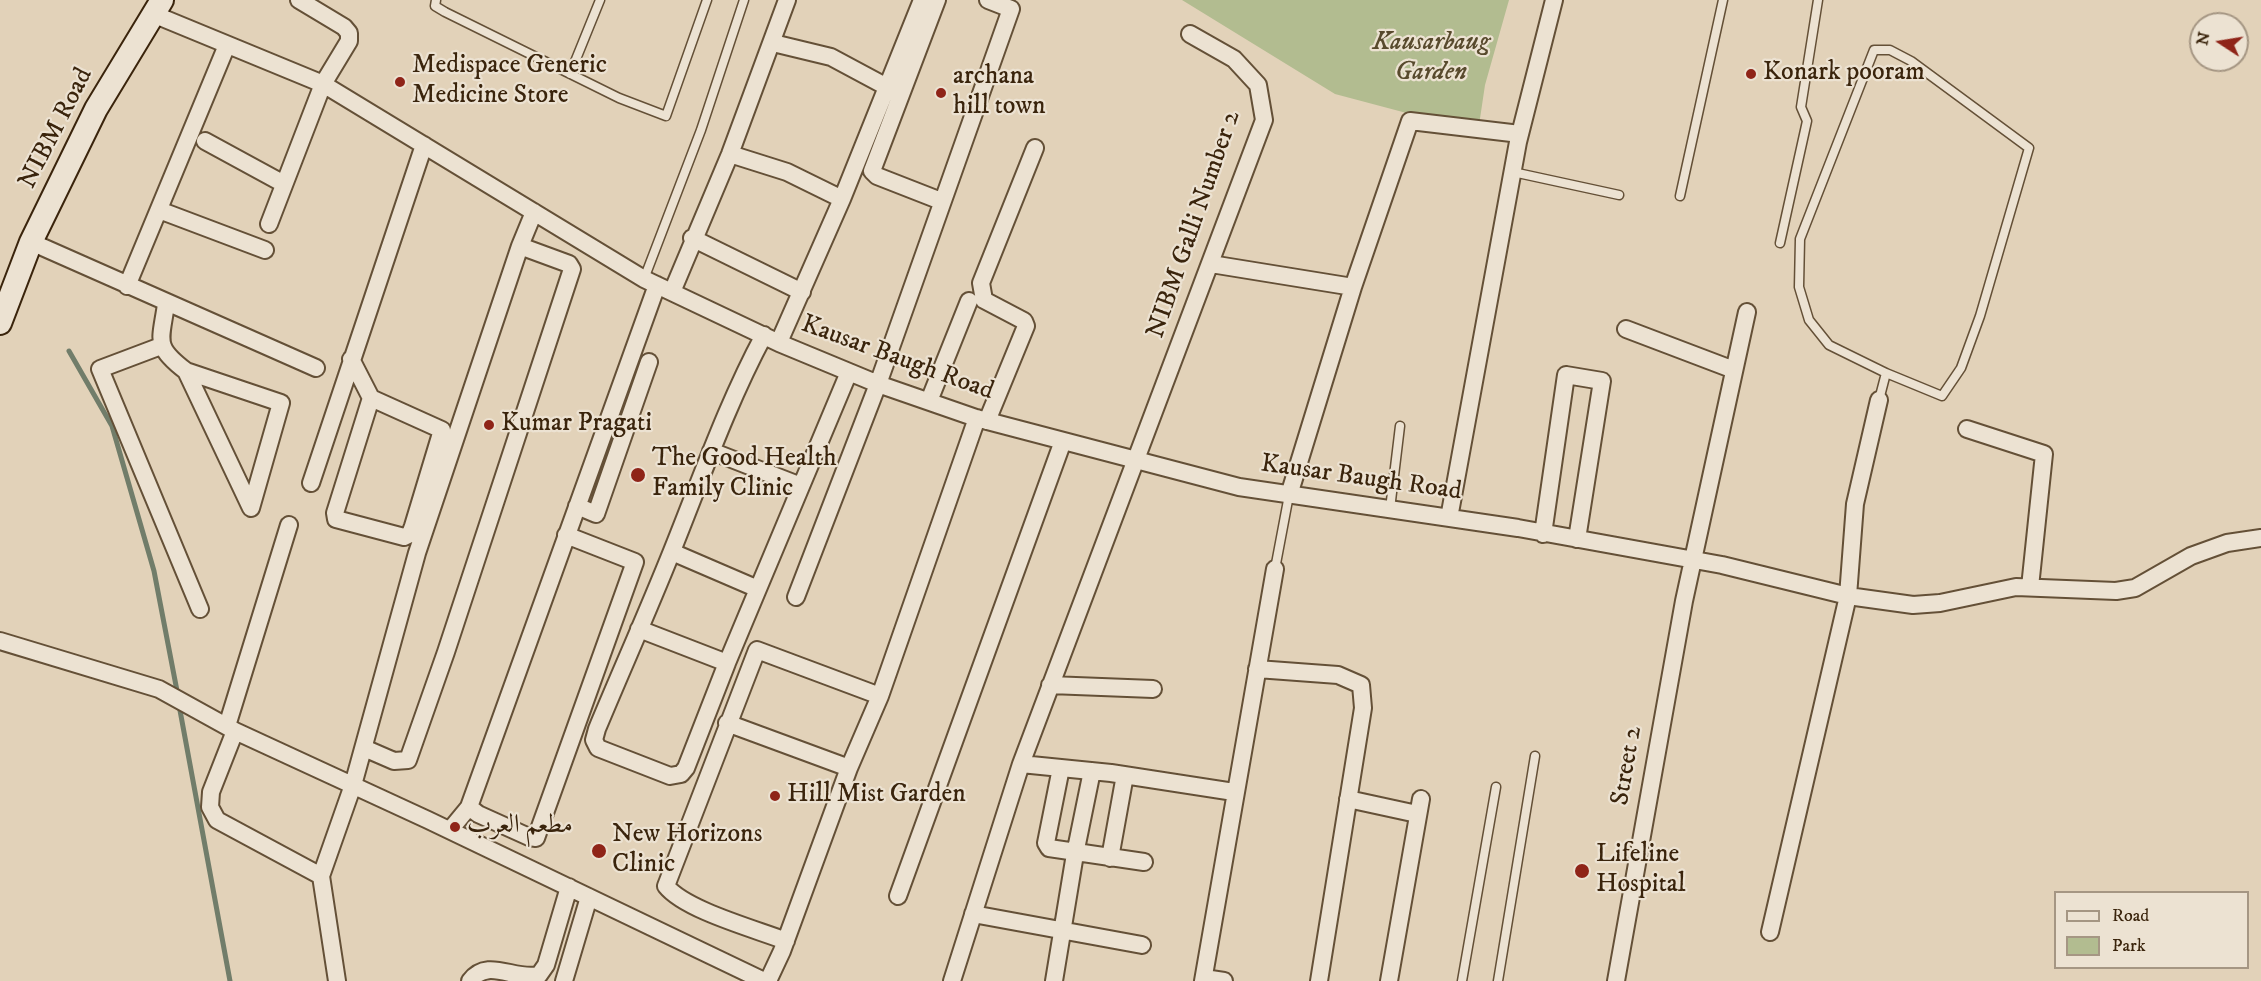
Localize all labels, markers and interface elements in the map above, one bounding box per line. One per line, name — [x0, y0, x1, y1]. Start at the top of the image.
north arrow — [2189, 12, 2249, 72]
park label: Kausarbaug Garden — [1372, 28, 1490, 89]
text: N — [2192, 30, 2214, 47]
place label: Medispace Generic Medicine Store — [412, 51, 607, 112]
place label: Konark pooram — [1763, 58, 1925, 90]
place label: archana hill town — [953, 62, 1046, 124]
street label: NIBM Road — [13, 63, 101, 195]
marker: Konark pooram — [1744, 67, 1758, 81]
marker: Medispace Generic Medicine Store — [393, 75, 407, 89]
marker: archana hill town — [934, 86, 948, 100]
street label: NIBM Galli Number 2 — [1141, 107, 1249, 343]
street label: Kausar Baugh Road — [796, 310, 998, 408]
place label: Kumar Pragati — [501, 409, 652, 441]
marker: Kumar Pragati — [482, 418, 496, 432]
place label: The Good Health Family Clinic — [652, 444, 837, 506]
street label: Kausar Baugh Road — [1259, 449, 1463, 509]
marker: The Good Health Family Clinic — [629, 466, 647, 484]
street label: Street 2 — [1606, 724, 1650, 808]
place label: Hill Mist Garden — [787, 780, 966, 812]
marker: Hill Mist Garden — [768, 789, 782, 803]
place label: مطعم العرب — [467, 811, 573, 843]
marker: مطعم العرب — [448, 820, 462, 834]
place label: New Horizons Clinic — [612, 820, 762, 882]
place label: Lifeline Hospital — [1596, 840, 1686, 902]
marker: New Horizons Clinic — [590, 842, 608, 860]
marker: Lifeline Hospital — [1573, 862, 1591, 880]
legend — [2054, 891, 2249, 969]
text: Road — [2112, 905, 2149, 927]
text: Park — [2112, 935, 2146, 957]

